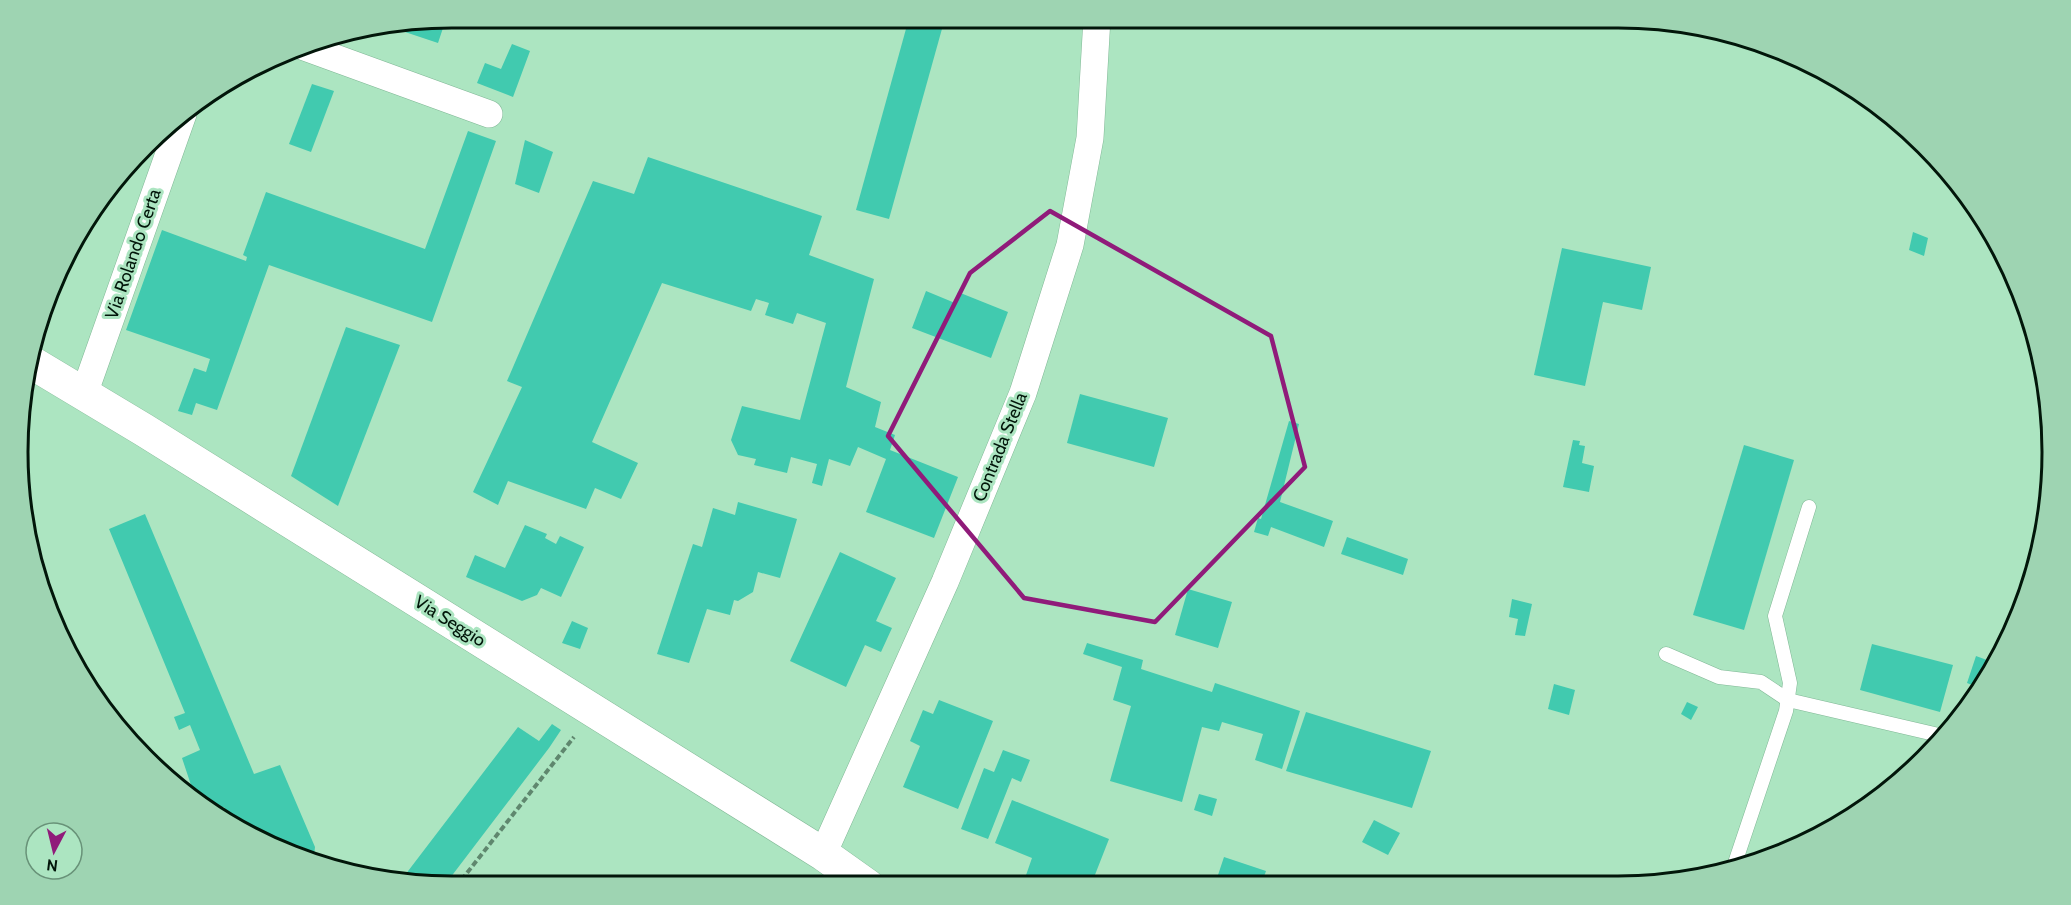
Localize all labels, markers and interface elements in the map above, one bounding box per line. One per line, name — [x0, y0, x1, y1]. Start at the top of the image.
street label: Via Rolando Certa — [100, 186, 166, 322]
street label: Contrada Stella — [968, 389, 1032, 505]
street label: Via Seggio — [410, 590, 490, 652]
north arrow — [24, 821, 84, 881]
text: N — [45, 855, 59, 876]

